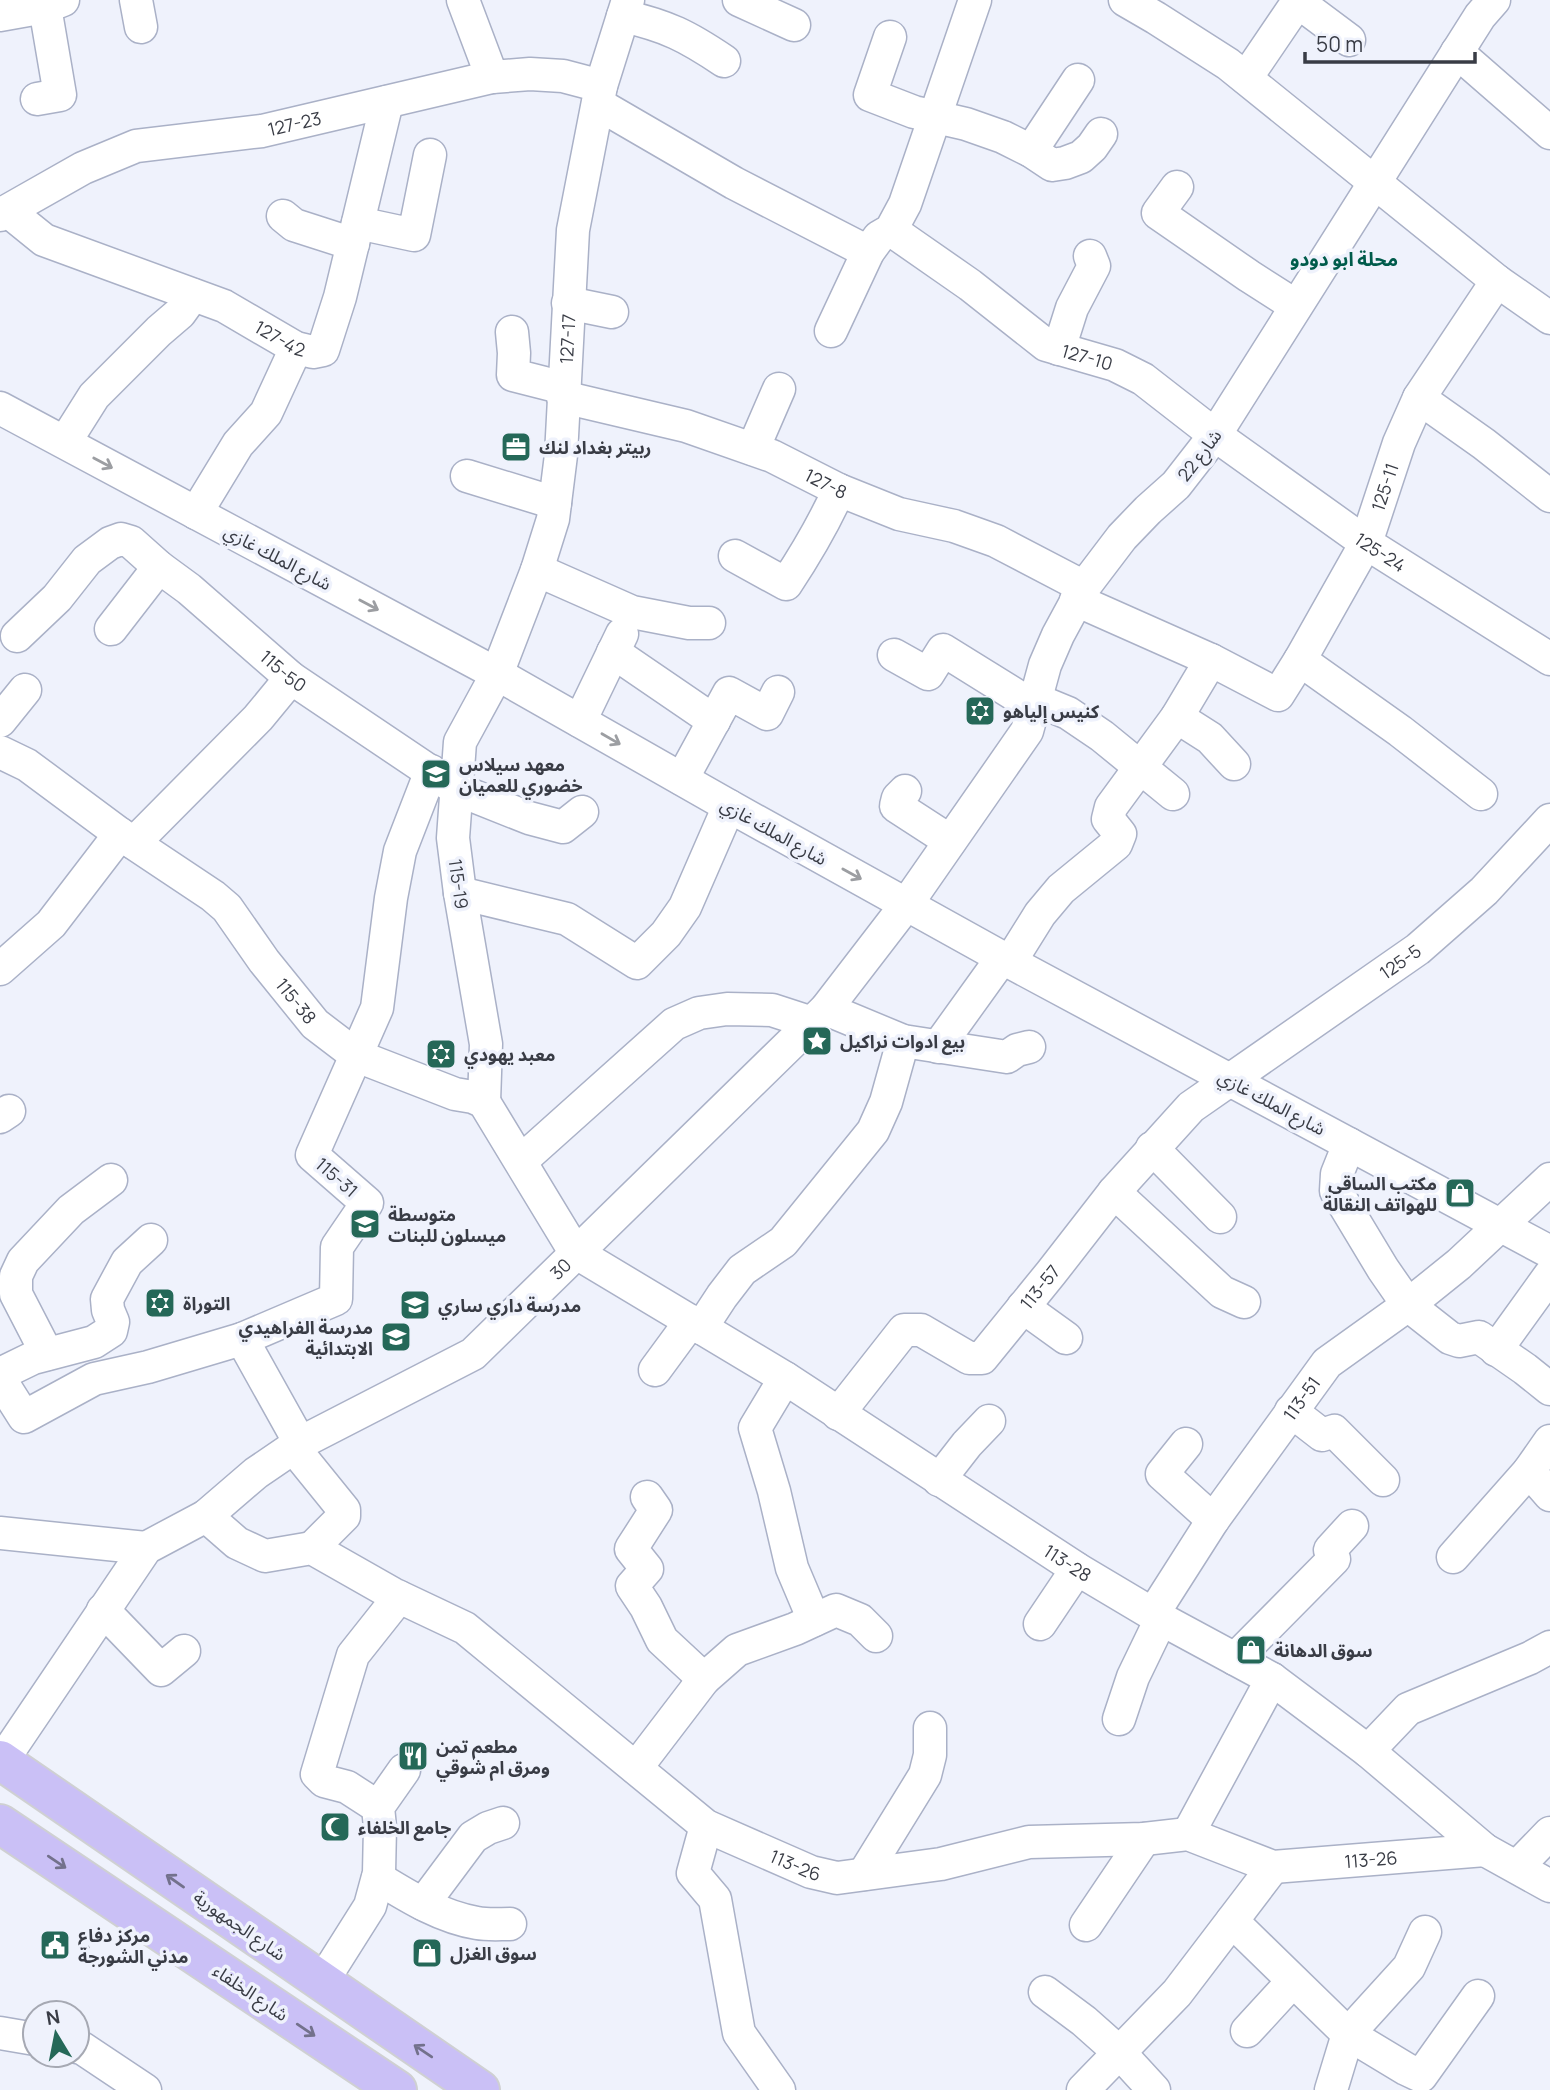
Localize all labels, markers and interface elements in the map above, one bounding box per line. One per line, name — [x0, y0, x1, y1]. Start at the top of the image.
scale bar — [1305, 21, 1475, 65]
text: 50 m — [1316, 30, 1363, 58]
street label: 127-23 — [265, 106, 324, 141]
district label: محلة ابو دودو — [1290, 246, 1398, 272]
street label: 127-17 — [554, 313, 581, 365]
street label: 127-42 — [250, 315, 308, 362]
street label: 127-10 — [1059, 338, 1115, 376]
street label: شارع 22 — [1172, 424, 1229, 488]
office icon: ربيتر بغداد لنك — [499, 430, 533, 464]
place label: ربيتر بغداد لنك — [539, 435, 651, 459]
one-way arrow — [93, 456, 113, 470]
street label: 125-11 — [1365, 460, 1404, 514]
street label: 127-8 — [801, 463, 851, 504]
street label: شارع الملك غازي — [219, 519, 336, 598]
street label: 125-24 — [1350, 527, 1410, 577]
one-way arrow — [358, 599, 379, 612]
street label: 115-50 — [255, 645, 311, 697]
synagogue icon: كنيس إلياهو — [963, 694, 997, 728]
place label: كنيس إلياهو — [1003, 699, 1100, 724]
one-way arrow — [600, 733, 621, 746]
place label: معهد سيلاس خضوري للعميان — [459, 752, 583, 800]
school or university icon: معهد سيلاس خضوري للعميان — [419, 757, 453, 791]
street label: شارع الملك غازي — [715, 792, 832, 873]
street label: 115-19 — [444, 857, 474, 911]
one-way arrow — [841, 867, 861, 881]
street label: 125-5 — [1375, 939, 1426, 984]
street label: 115-38 — [271, 973, 322, 1029]
place icon: بيع ادوات نراكيل — [800, 1024, 834, 1058]
place label: بيع ادوات نراكيل — [840, 1029, 965, 1055]
synagogue icon: معبد يهودي — [424, 1037, 458, 1071]
place label: معبد يهودي — [464, 1042, 555, 1069]
street label: شارع الملك غازي — [1213, 1064, 1330, 1143]
street label: 115-31 — [311, 1152, 363, 1202]
place label: مكتب الساقي للهواتف النقالة — [1323, 1171, 1437, 1216]
shop icon: مكتب الساقي للهواتف النقالة — [1443, 1176, 1477, 1210]
place label: متوسطة ميسلون للبنات — [388, 1202, 506, 1247]
school or university icon: متوسطة ميسلون للبنات — [348, 1207, 382, 1241]
street label: 30 — [544, 1253, 576, 1285]
street label: 113-57 — [1014, 1260, 1065, 1314]
synagogue icon: التوراة — [143, 1286, 177, 1320]
school or university icon: مدرسة داري ساري — [398, 1288, 432, 1322]
place label: التوراة — [183, 1291, 230, 1315]
place label: مدرسة داري ساري — [438, 1293, 581, 1320]
place label: مدرسة الفراهيدي الابتدائية — [238, 1315, 373, 1360]
school or university icon: مدرسة الفراهيدي الابتدائية — [379, 1320, 413, 1354]
street label: 113-51 — [1277, 1371, 1326, 1425]
street label: 113-28 — [1039, 1539, 1096, 1587]
shop icon: سوق الدهانة — [1234, 1633, 1268, 1667]
place label: سوق الدهانة — [1274, 1638, 1373, 1662]
place label: مطعم تمن ومرق ام شوقي — [436, 1734, 550, 1782]
restaurant icon: مطعم تمن ومرق ام شوقي — [396, 1739, 430, 1773]
mosque icon: جامع الخلفاء — [318, 1810, 352, 1844]
place label: جامع الخلفاء — [358, 1815, 451, 1841]
street label: 113-26 — [766, 1844, 823, 1886]
street label: 113-26 — [1343, 1845, 1398, 1873]
one-way arrow — [47, 1854, 66, 1869]
one-way arrow — [166, 1874, 185, 1888]
street label: شارع الجمهورية — [187, 1884, 291, 1968]
place label: مركز دفاع مدني الشورجة — [78, 1923, 188, 1971]
public building icon: مركز دفاع مدني الشورجة — [38, 1928, 72, 1962]
shop icon: سوق الغزل — [410, 1936, 444, 1970]
place label: سوق الغزل — [450, 1941, 537, 1965]
street label: شارع الخلفاء — [207, 1958, 293, 2028]
north arrow — [21, 1999, 91, 2069]
text: N — [44, 2003, 62, 2031]
one-way arrow — [296, 2023, 316, 2037]
one-way arrow — [414, 2044, 433, 2058]

